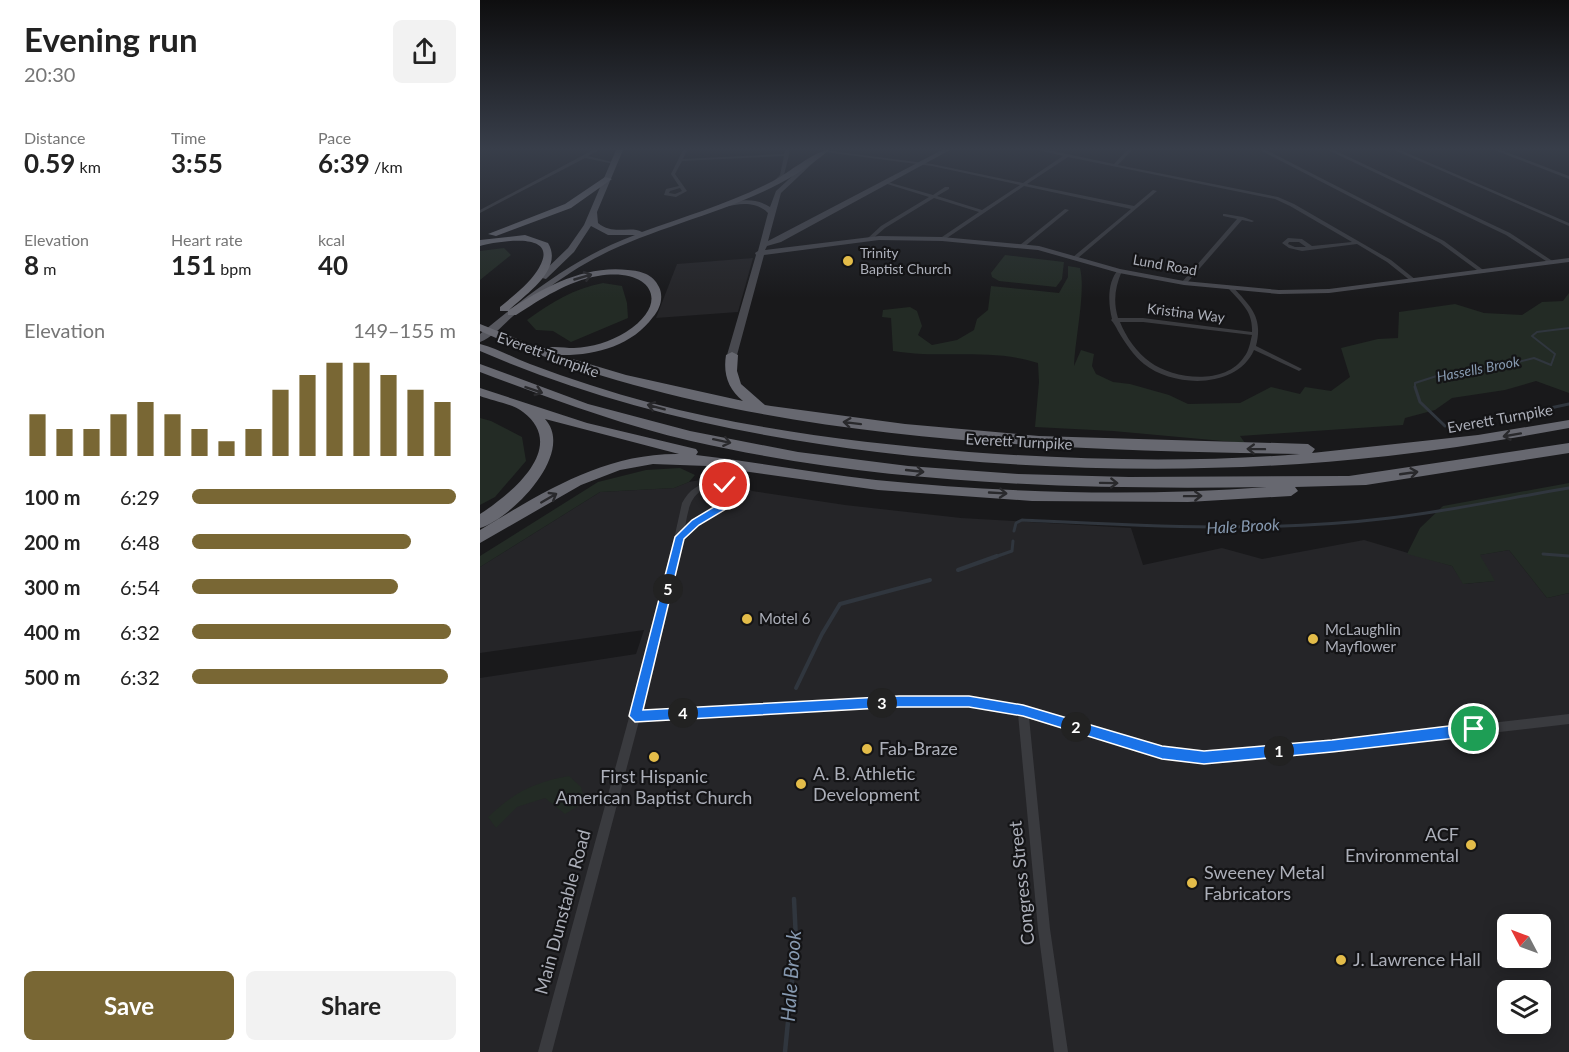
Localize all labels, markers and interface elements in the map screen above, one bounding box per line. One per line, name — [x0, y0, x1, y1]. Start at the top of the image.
text: Evening run — [24, 19, 198, 59]
button: share — [393, 20, 456, 83]
text: 20:30 — [24, 62, 75, 86]
text: Distance — [24, 128, 85, 147]
text: Time — [171, 128, 206, 147]
text: Pace — [318, 128, 351, 147]
text: 0.59 — [24, 147, 75, 179]
text: 3:55 — [171, 147, 223, 179]
text: 6:39 — [318, 147, 370, 179]
text: km — [75, 157, 101, 176]
text: /km — [370, 157, 403, 176]
text: Elevation — [24, 230, 89, 249]
text: Heart rate — [171, 230, 243, 249]
text: kcal — [318, 230, 345, 249]
place label: Trinity Baptist Church — [860, 244, 951, 277]
text: 8 — [24, 249, 39, 281]
text: 151 — [171, 249, 216, 281]
text: 40 — [318, 249, 348, 281]
street label: Lund Road — [1132, 251, 1199, 279]
marker: Trinity Baptist Church — [841, 254, 855, 268]
text: m — [39, 259, 56, 278]
text: bpm — [216, 259, 251, 278]
one-way arrow — [573, 271, 592, 282]
street label: Kristina Way — [1146, 299, 1227, 326]
text: Elevation — [24, 318, 105, 342]
text: 149–155 m — [353, 318, 456, 342]
street label: Everett Turnpike — [495, 327, 602, 381]
water label: Hassells Brook — [1435, 352, 1521, 385]
one-way arrow — [524, 385, 543, 396]
street label: Everett Turnpike — [1446, 400, 1554, 436]
one-way arrow — [647, 401, 666, 412]
one-way arrow — [842, 417, 862, 428]
street label: Everett Turnpike — [965, 429, 1073, 453]
one-way arrow — [1502, 429, 1522, 440]
one-way arrow — [713, 436, 732, 448]
one-way arrow — [1246, 443, 1266, 455]
pin — [699, 459, 750, 510]
one-way arrow — [904, 466, 924, 477]
one-way arrow — [1398, 467, 1418, 478]
icon: check — [708, 468, 741, 501]
one-way arrow — [1099, 477, 1119, 489]
text: 100 m — [24, 485, 80, 509]
text: 6:29 — [120, 485, 160, 509]
one-way arrow — [988, 488, 1008, 499]
one-way arrow — [1183, 490, 1203, 502]
one-way arrow — [540, 491, 557, 503]
water label: Hale Brook — [1206, 514, 1280, 537]
text: 200 m — [24, 530, 80, 554]
text: 6:48 — [120, 530, 160, 554]
pin: 5 — [653, 574, 683, 604]
text: 300 m — [24, 575, 80, 599]
text: 6:54 — [120, 575, 160, 599]
text: 5 — [663, 579, 673, 598]
place label: Motel 6 — [759, 609, 811, 627]
marker: Motel 6 — [740, 612, 754, 626]
text: 400 m — [24, 620, 80, 644]
text: 6:32 — [120, 620, 160, 644]
place label: McLaughlin Mayflower — [1325, 620, 1401, 655]
marker: McLaughlin Mayflower — [1306, 632, 1320, 646]
text: 500 m — [24, 665, 80, 689]
text: 6:32 — [120, 665, 160, 689]
pin: 3 — [867, 688, 897, 718]
text: 3 — [877, 693, 887, 712]
pin: 4 — [668, 698, 698, 728]
text: 4 — [678, 703, 688, 722]
pin — [1448, 703, 1499, 754]
pin: 2 — [1061, 712, 1091, 742]
icon: arrive — [1457, 712, 1490, 745]
text: 2 — [1071, 717, 1081, 736]
pin: 1 — [1264, 736, 1294, 766]
place label: Fab-Braze — [879, 737, 958, 759]
text: 1 — [1274, 741, 1284, 760]
marker: Fab-Braze — [860, 742, 874, 756]
marker: First Hispanic American Baptist Church — [647, 750, 661, 764]
place label: A. B. Athletic Development — [813, 762, 920, 805]
place label: First Hispanic American Baptist Church — [556, 765, 752, 808]
marker: A. B. Athletic Development — [794, 777, 808, 791]
street label: Congress Street — [1003, 819, 1038, 946]
place label: ACF Environmental — [1345, 823, 1459, 866]
street label: Main Dunstable Road — [529, 827, 595, 996]
marker: ACF Environmental — [1464, 838, 1478, 852]
place label: Sweeney Metal Fabricators — [1204, 861, 1325, 904]
marker: Sweeney Metal Fabricators — [1185, 876, 1199, 890]
north arrow — [1497, 914, 1551, 968]
map controls — [1497, 914, 1551, 1034]
water label: Hale Brook — [775, 929, 805, 1022]
place label: J. Lawrence Hall — [1353, 948, 1481, 970]
marker: J. Lawrence Hall — [1334, 953, 1348, 967]
button: Save — [24, 971, 234, 1040]
button: Share — [246, 971, 456, 1040]
button: layers — [1497, 980, 1551, 1034]

